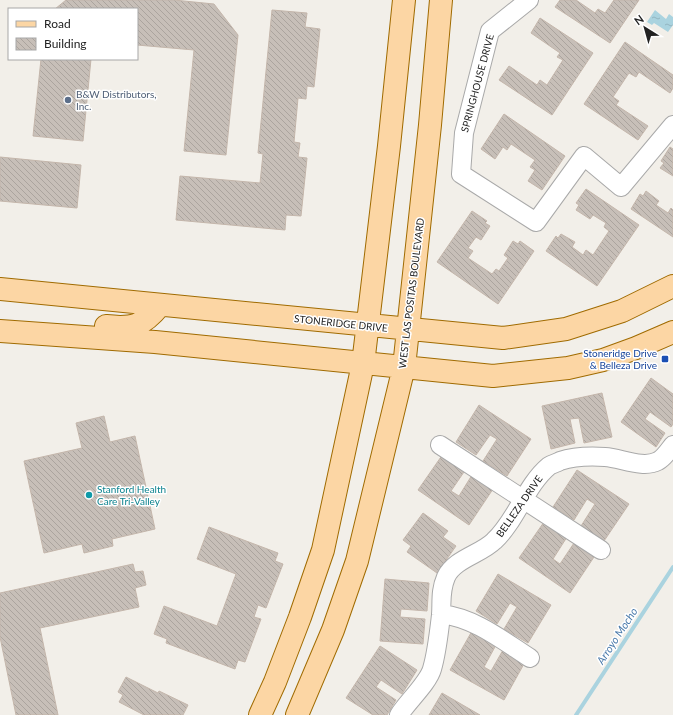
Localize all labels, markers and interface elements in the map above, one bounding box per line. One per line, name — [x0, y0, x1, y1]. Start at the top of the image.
legend — [8, 8, 138, 60]
north arrow — [625, 8, 665, 48]
text: N — [631, 12, 646, 27]
text: Road — [44, 16, 71, 31]
street label: SPRINGHOUSE DRIVE — [458, 32, 496, 134]
text: Building — [44, 36, 87, 51]
place label: B&W Distributors, Inc. — [76, 88, 157, 112]
marker: B&W Distributors, Inc. — [63, 95, 73, 105]
street label: WEST LAS POSITAS BOULEVARD — [396, 217, 426, 369]
street label: STONERIDGE DRIVE — [294, 312, 389, 334]
place label: Stoneridge Drive & Belleza Drive — [583, 347, 657, 371]
marker: Stoneridge Drive & Belleza Drive — [660, 354, 670, 364]
street label: BELLEZA DRIVE — [493, 473, 545, 539]
place label: Stanford Health Care Tri-Valley — [97, 483, 166, 507]
marker: Stanford Health Care Tri-Valley — [84, 490, 94, 500]
water label: Arroyo Mocho — [593, 605, 640, 667]

